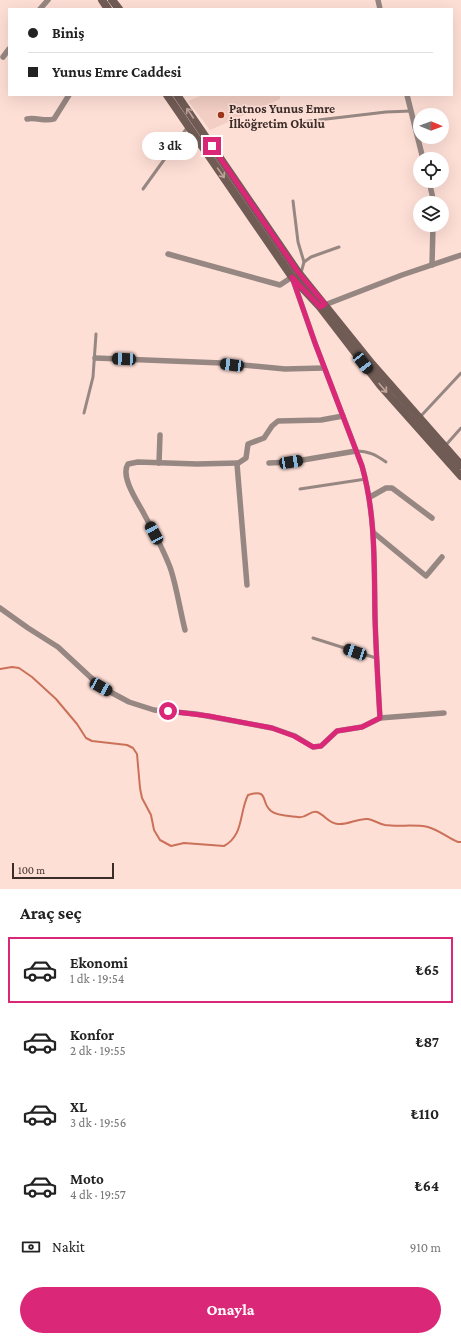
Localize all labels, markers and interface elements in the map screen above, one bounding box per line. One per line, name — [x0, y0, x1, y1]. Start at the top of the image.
text: Biniş — [52, 25, 84, 41]
text: Yunus Emre Caddesi — [52, 64, 181, 80]
place label: Patnos Yunus Emre İlköğretim Okulu — [229, 101, 335, 131]
one-way arrow — [186, 108, 194, 119]
north arrow — [413, 108, 449, 144]
map controls — [413, 108, 449, 232]
marker: Patnos Yunus Emre İlköğretim Okulu — [216, 110, 226, 120]
callout: 3 dk — [142, 132, 198, 160]
route end — [203, 137, 221, 155]
text: 3 dk — [158, 138, 182, 153]
button: locate — [413, 152, 449, 188]
one-way arrow — [217, 167, 225, 178]
button: layers — [413, 196, 449, 232]
car — [351, 350, 375, 376]
car — [112, 353, 136, 365]
car — [219, 358, 245, 372]
one-way arrow — [379, 383, 388, 394]
car — [278, 454, 304, 470]
car — [143, 520, 165, 546]
car — [342, 642, 368, 662]
car — [88, 676, 114, 698]
route start — [159, 702, 177, 720]
scale bar — [12, 861, 114, 880]
text: 100 m — [18, 864, 45, 876]
text: Araç seç — [20, 903, 82, 923]
icon: car — [22, 952, 58, 988]
text: Ekonomi — [70, 955, 128, 971]
text: ₺65 — [416, 962, 439, 978]
text: 1 dk · 19:54 — [70, 971, 124, 986]
icon: car — [22, 1024, 58, 1060]
text: Konfor — [70, 1027, 114, 1043]
text: ₺87 — [416, 1034, 439, 1050]
text: 2 dk · 19:55 — [70, 1043, 126, 1058]
icon: car — [22, 1096, 58, 1132]
text: XL — [70, 1099, 87, 1115]
text: ₺110 — [411, 1106, 439, 1122]
text: 3 dk · 19:56 — [70, 1115, 126, 1130]
icon: car — [22, 1168, 58, 1204]
text: Moto — [70, 1171, 104, 1187]
text: ₺64 — [415, 1178, 439, 1194]
text: 4 dk · 19:57 — [70, 1187, 126, 1202]
icon: cash — [20, 1236, 42, 1258]
text: Nakit — [52, 1239, 85, 1255]
text: 910 m — [410, 1240, 441, 1255]
button: Onayla — [20, 1287, 441, 1333]

